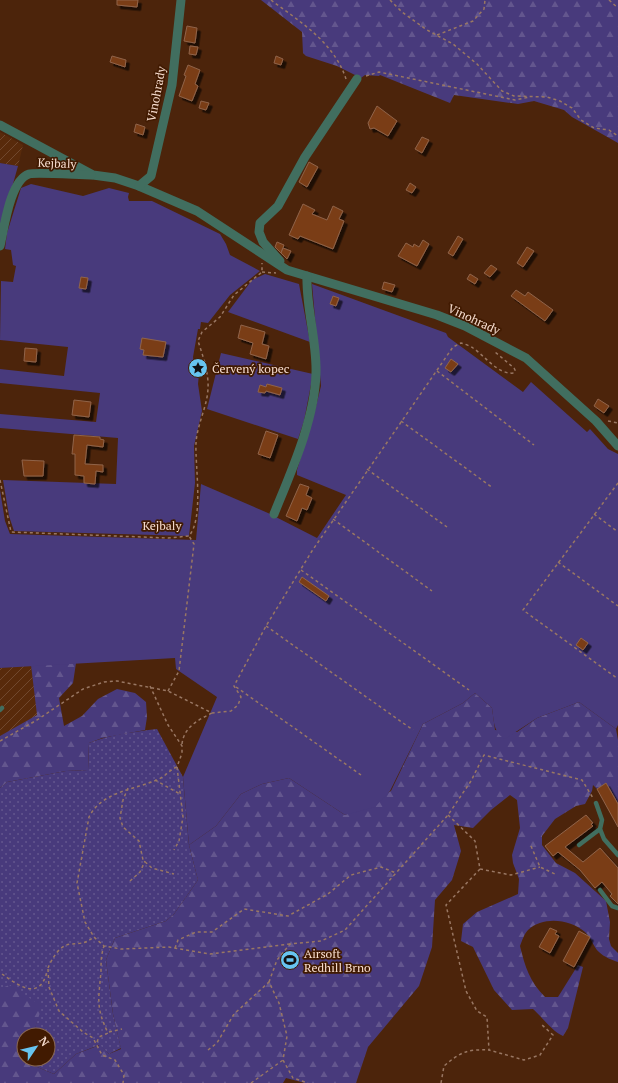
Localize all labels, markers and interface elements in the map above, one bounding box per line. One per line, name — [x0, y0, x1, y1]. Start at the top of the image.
street label: Vinohrady — [143, 64, 169, 123]
street label: Kejbaly — [37, 155, 78, 171]
street label: Vinohrady — [445, 300, 503, 338]
place icon: Červený kopec — [187, 357, 209, 379]
place label: Červený kopec — [212, 361, 290, 376]
street label: Kejbaly — [143, 518, 182, 533]
place label: Airsoft Redhill Brno — [304, 946, 371, 975]
sports icon: Airsoft Redhill Brno — [279, 949, 301, 971]
north arrow — [16, 1027, 56, 1067]
text: N — [36, 1034, 53, 1049]

